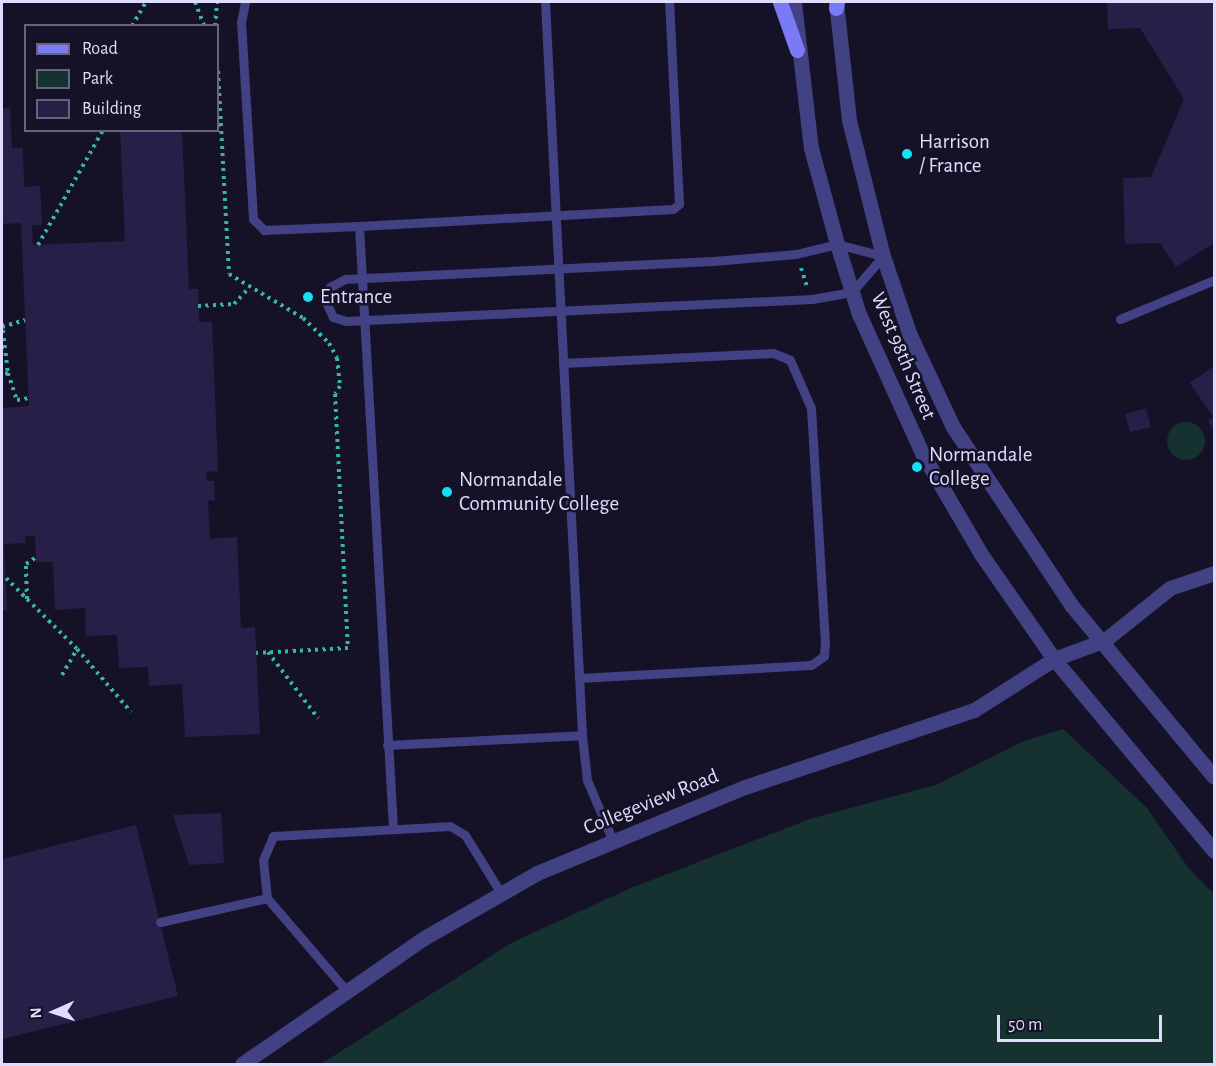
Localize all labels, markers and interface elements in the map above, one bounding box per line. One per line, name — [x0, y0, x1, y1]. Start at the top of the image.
legend — [24, 24, 219, 132]
text: Road — [82, 40, 118, 58]
text: Park — [82, 70, 113, 88]
text: Building — [82, 100, 141, 118]
place label: Harrison / France — [919, 129, 990, 179]
marker: Harrison / France — [900, 147, 914, 161]
place label: Entrance — [320, 284, 392, 310]
street label: West 98th Street — [865, 289, 941, 423]
marker: Entrance — [301, 290, 315, 304]
place label: Normandale College — [929, 442, 1032, 492]
marker: Normandale College — [910, 460, 924, 474]
place label: Normandale Community College — [459, 467, 619, 517]
marker: Normandale Community College — [440, 485, 454, 499]
street label: Collegeview Road — [580, 763, 722, 841]
north arrow — [24, 982, 84, 1042]
scale bar — [1000, 1003, 1165, 1041]
text: N — [28, 1007, 44, 1019]
text: 50 m — [1008, 1016, 1042, 1034]

